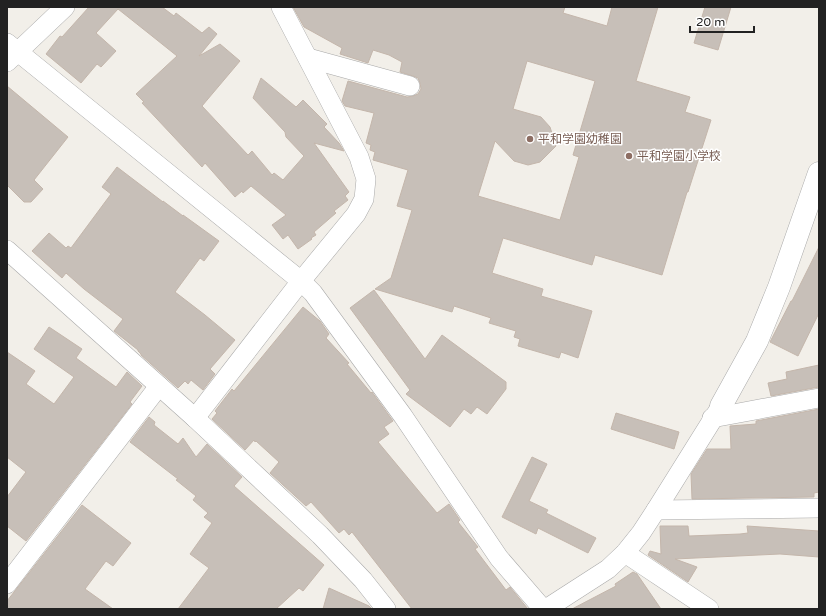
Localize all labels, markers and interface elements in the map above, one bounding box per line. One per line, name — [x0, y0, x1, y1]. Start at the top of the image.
scale bar — [690, 8, 754, 34]
text: 20 m — [696, 15, 725, 29]
place label: 平和学園幼稚園 — [538, 132, 622, 146]
marker: 平和学園幼稚園 — [525, 134, 535, 144]
place label: 平和学園小学校 — [637, 149, 721, 163]
marker: 平和学園小学校 — [624, 151, 634, 161]

